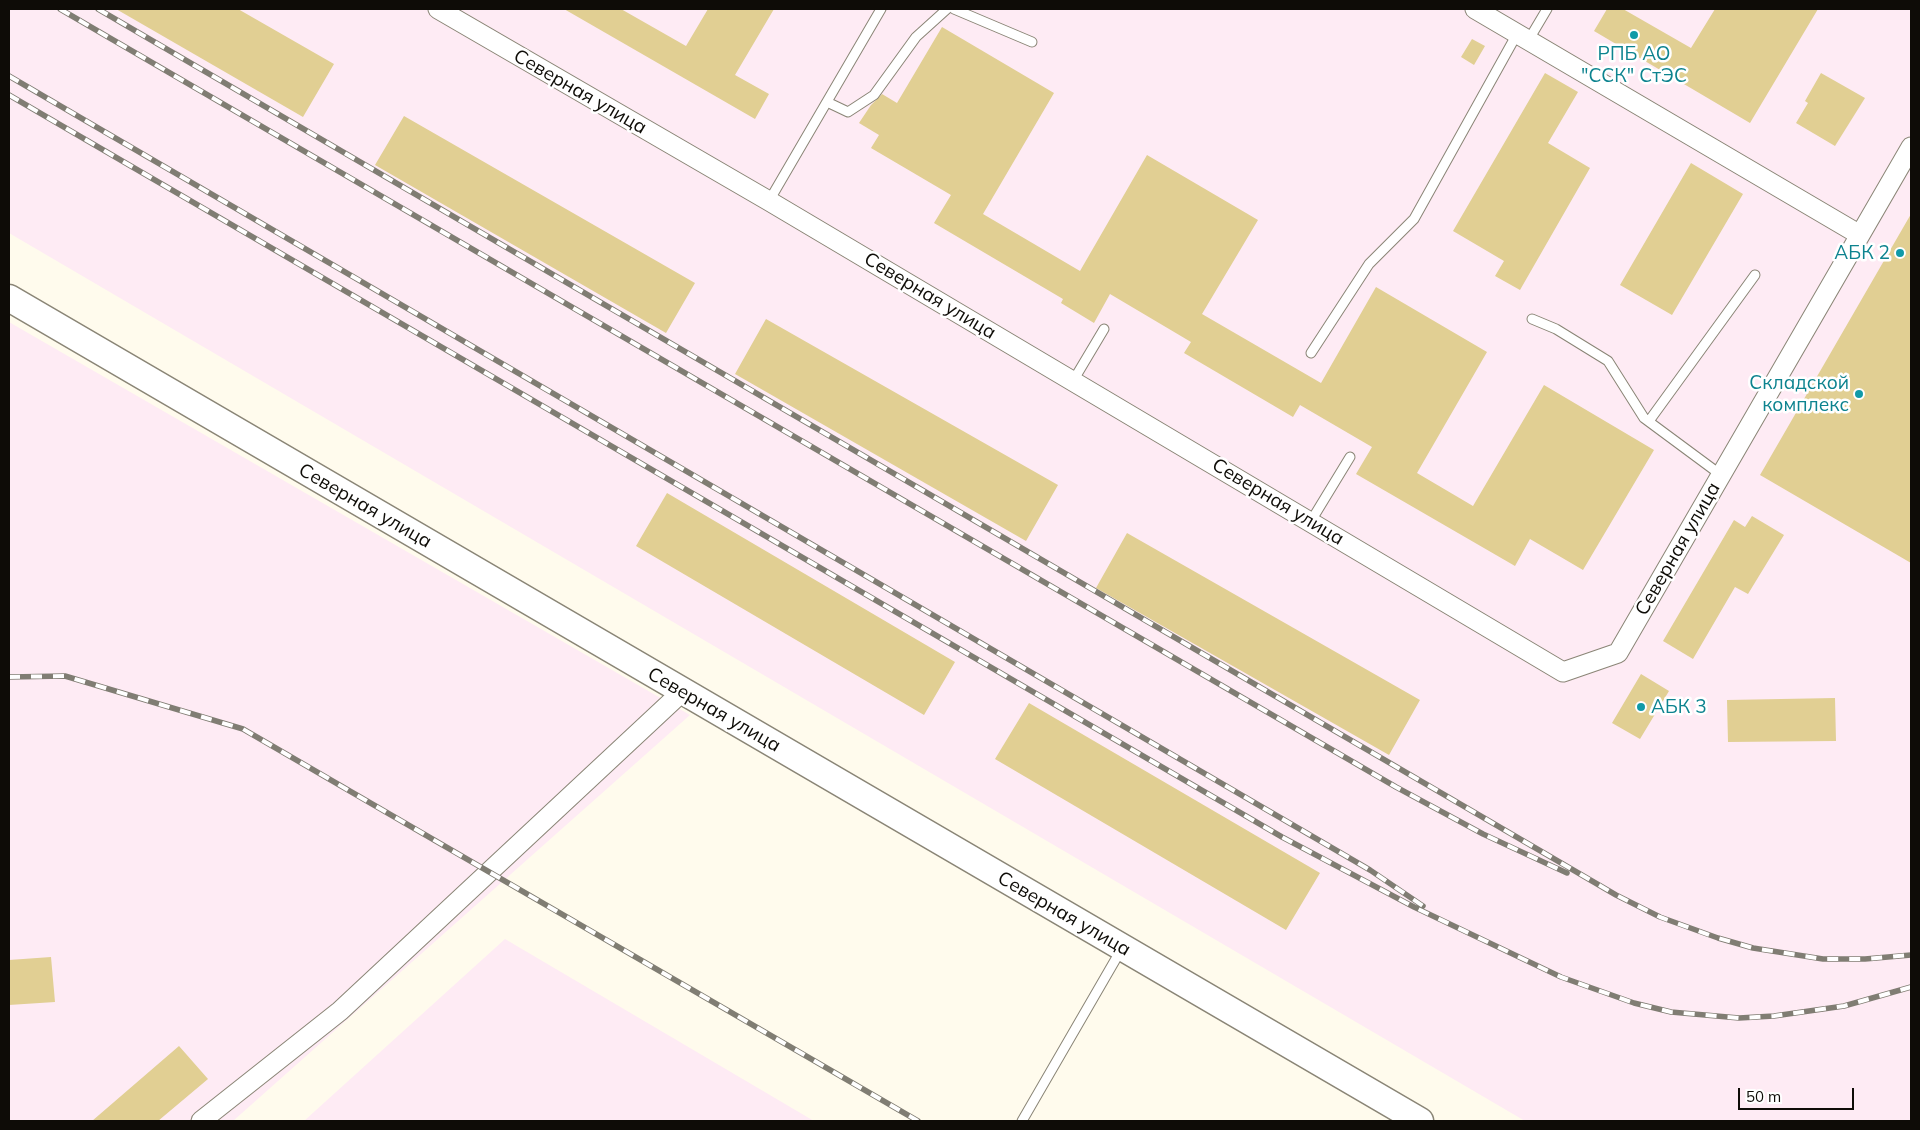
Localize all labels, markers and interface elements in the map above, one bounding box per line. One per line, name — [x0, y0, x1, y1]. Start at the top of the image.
marker: РПБ АО "ССК" СтЭС — [1628, 29, 1640, 41]
place label: РПБ АО "ССК" СтЭС — [1581, 43, 1687, 87]
street label: Северная улица — [509, 45, 651, 139]
place label: АБК 2 — [1834, 242, 1890, 264]
marker: АБК 2 — [1894, 247, 1906, 259]
street label: Северная улица — [860, 248, 1000, 344]
place label: Складской комплекс — [1749, 372, 1849, 416]
marker: Складской комплекс — [1853, 388, 1865, 400]
street label: Северная улица — [1208, 454, 1348, 550]
street label: Северная улица — [294, 459, 436, 553]
street label: Северная улица — [1631, 478, 1725, 620]
street label: Северная улица — [643, 663, 785, 757]
place label: АБК 3 — [1651, 696, 1707, 718]
marker: АБК 3 — [1635, 701, 1647, 713]
street label: Северная улица — [993, 867, 1135, 961]
scale bar — [1740, 1078, 1856, 1110]
text: 50 m — [1746, 1087, 1781, 1106]

